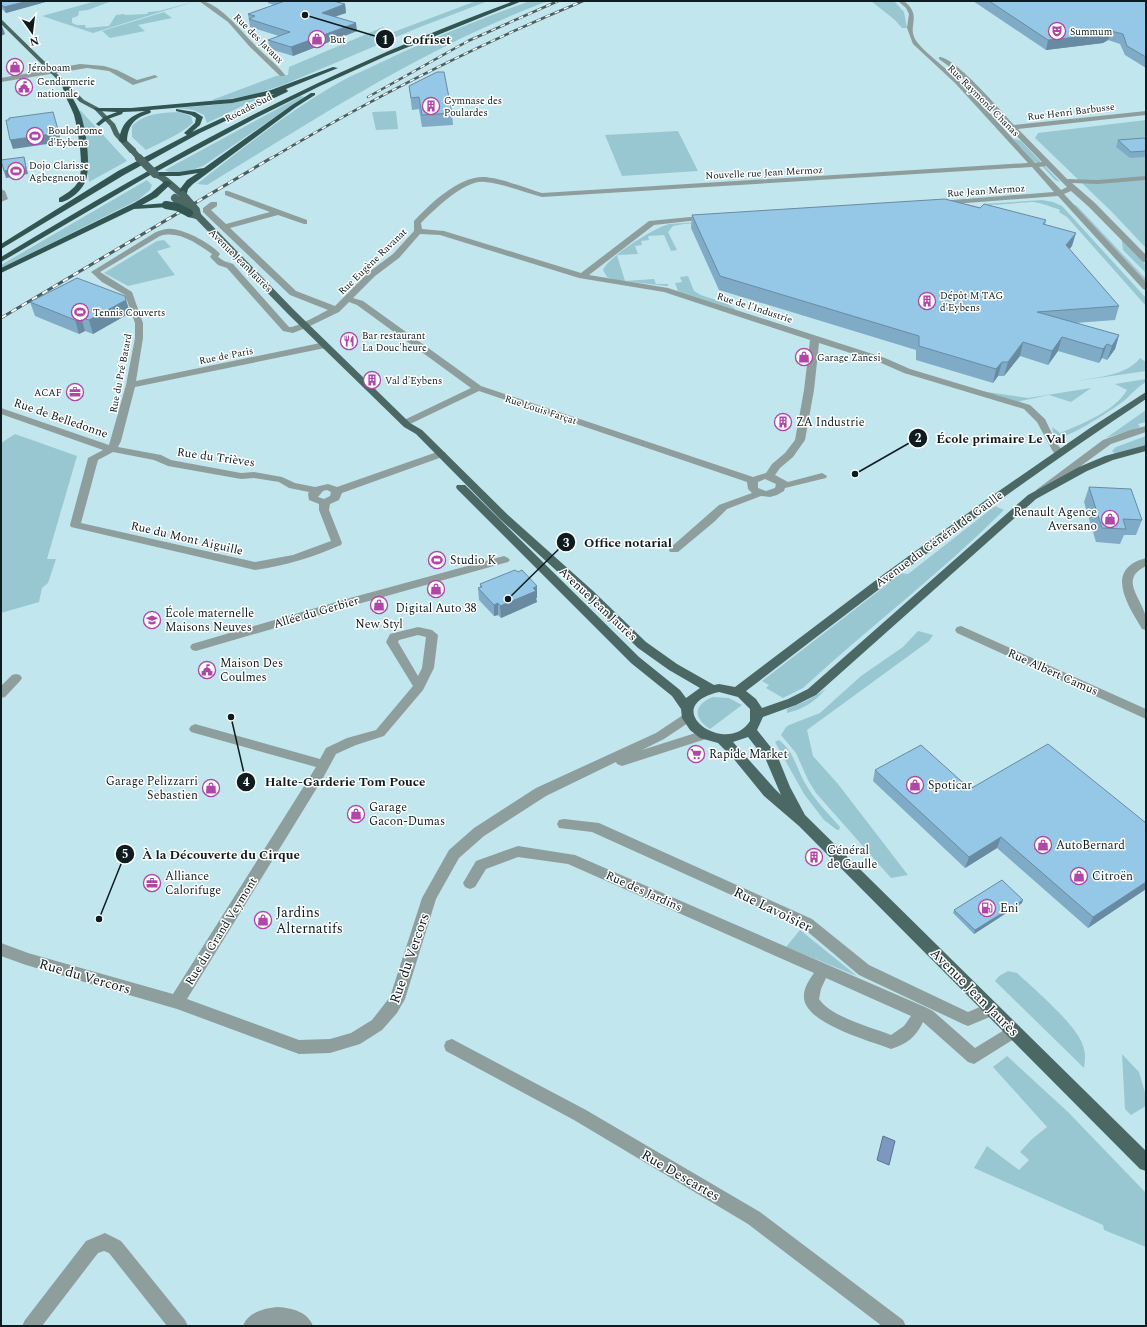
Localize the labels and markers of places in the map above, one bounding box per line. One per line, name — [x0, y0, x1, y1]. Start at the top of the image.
theatre icon: Summum — [1047, 21, 1067, 41]
place label: Summum — [1070, 24, 1113, 40]
callout: Cofriset — [375, 27, 459, 52]
shop icon: But — [307, 29, 327, 49]
place label: But — [330, 32, 346, 48]
shop icon: Jéroboam — [5, 57, 25, 77]
place label: Jéroboam — [28, 60, 71, 76]
place label: Gendarmerie nationale — [37, 74, 95, 102]
public building icon: Gendarmerie nationale — [14, 77, 34, 97]
place label: Gymnase des Poulardes — [444, 93, 502, 121]
building icon: Gymnase des Poulardes — [421, 96, 441, 116]
place label: Boulodrome d'Eybens — [48, 123, 103, 151]
sports icon: Boulodrome d'Eybens — [25, 126, 45, 146]
place label: Dojo Clarisse Agbegnenou — [29, 158, 89, 186]
sports icon: Dojo Clarisse Agbegnenou — [6, 161, 26, 181]
place label: Dépôt M TAG d'Eybens — [940, 288, 1003, 316]
building icon: Dépôt M TAG d'Eybens — [917, 291, 937, 311]
sports icon: Tennis Couverts — [70, 302, 90, 322]
place label: Tennis Couverts — [93, 305, 165, 321]
place label: Bar restaurant La Douc'heure — [362, 328, 427, 356]
restaurant icon: Bar restaurant La Douc'heure — [339, 331, 359, 351]
shop icon: Garage Zanesi — [794, 347, 814, 367]
place label: Garage Zanesi — [817, 350, 881, 366]
building icon: Val d'Eybens — [362, 370, 382, 390]
place label: Val d'Eybens — [385, 373, 442, 389]
office icon: ACAF — [65, 382, 85, 402]
place label: ACAF — [34, 385, 62, 401]
building icon: ZA Industrie — [773, 412, 793, 432]
place label: ZA Industrie — [796, 413, 865, 432]
callout: École primaire Le Val — [908, 426, 1074, 451]
place label: Renault Agence Aversano — [1013, 503, 1097, 536]
shop icon: Renault Agence Aversano — [1100, 509, 1120, 529]
callout: Office notarial — [556, 530, 680, 555]
sports icon: Studio K — [427, 550, 447, 570]
place label: Studio K — [450, 551, 496, 570]
shop icon: Digital Auto 38 — [426, 579, 446, 599]
shop icon: New Styl — [369, 595, 389, 615]
place label: Digital Auto 38 — [395, 599, 477, 618]
place label: École maternelle Maisons Neuves — [165, 604, 254, 637]
school or university icon: École maternelle Maisons Neuves — [142, 610, 162, 630]
place label: New Styl — [355, 615, 403, 634]
place label: Maison Des Coulmes — [220, 654, 283, 687]
public building icon: Maison Des Coulmes — [197, 660, 217, 680]
supermarket icon: Rapide Market — [686, 744, 706, 764]
place label: Rapide Market — [709, 745, 788, 764]
callout: Halte-Garderie Tom Pouce — [236, 769, 433, 794]
place label: Garage Pelizzarri Sebastien — [106, 772, 198, 805]
shop icon: Spoticar — [905, 775, 925, 795]
place label: Spoticar — [928, 776, 972, 795]
shop icon: Garage Pelizzarri Sebastien — [201, 778, 221, 798]
place label: Garage Gacon-Dumas — [369, 798, 445, 831]
shop icon: Garage Gacon-Dumas — [346, 804, 366, 824]
shop icon: AutoBernard — [1033, 835, 1053, 855]
place label: AutoBernard — [1056, 836, 1125, 855]
place label: Général de Gaulle — [827, 841, 877, 874]
callout: À la Découverte du Cirque — [115, 842, 308, 867]
building icon: Général de Gaulle — [804, 847, 824, 867]
shop icon: Citroën — [1069, 866, 1089, 886]
place label: Alliance Calorifuge — [165, 867, 221, 900]
place label: Citroën — [1092, 867, 1133, 886]
office icon: Alliance Calorifuge — [142, 873, 162, 893]
fuel station icon: Eni — [977, 898, 997, 918]
place label: Eni — [1000, 899, 1019, 918]
place label: Jardins Alternatifs — [276, 902, 343, 939]
shop icon: Jardins Alternatifs — [253, 910, 273, 930]

